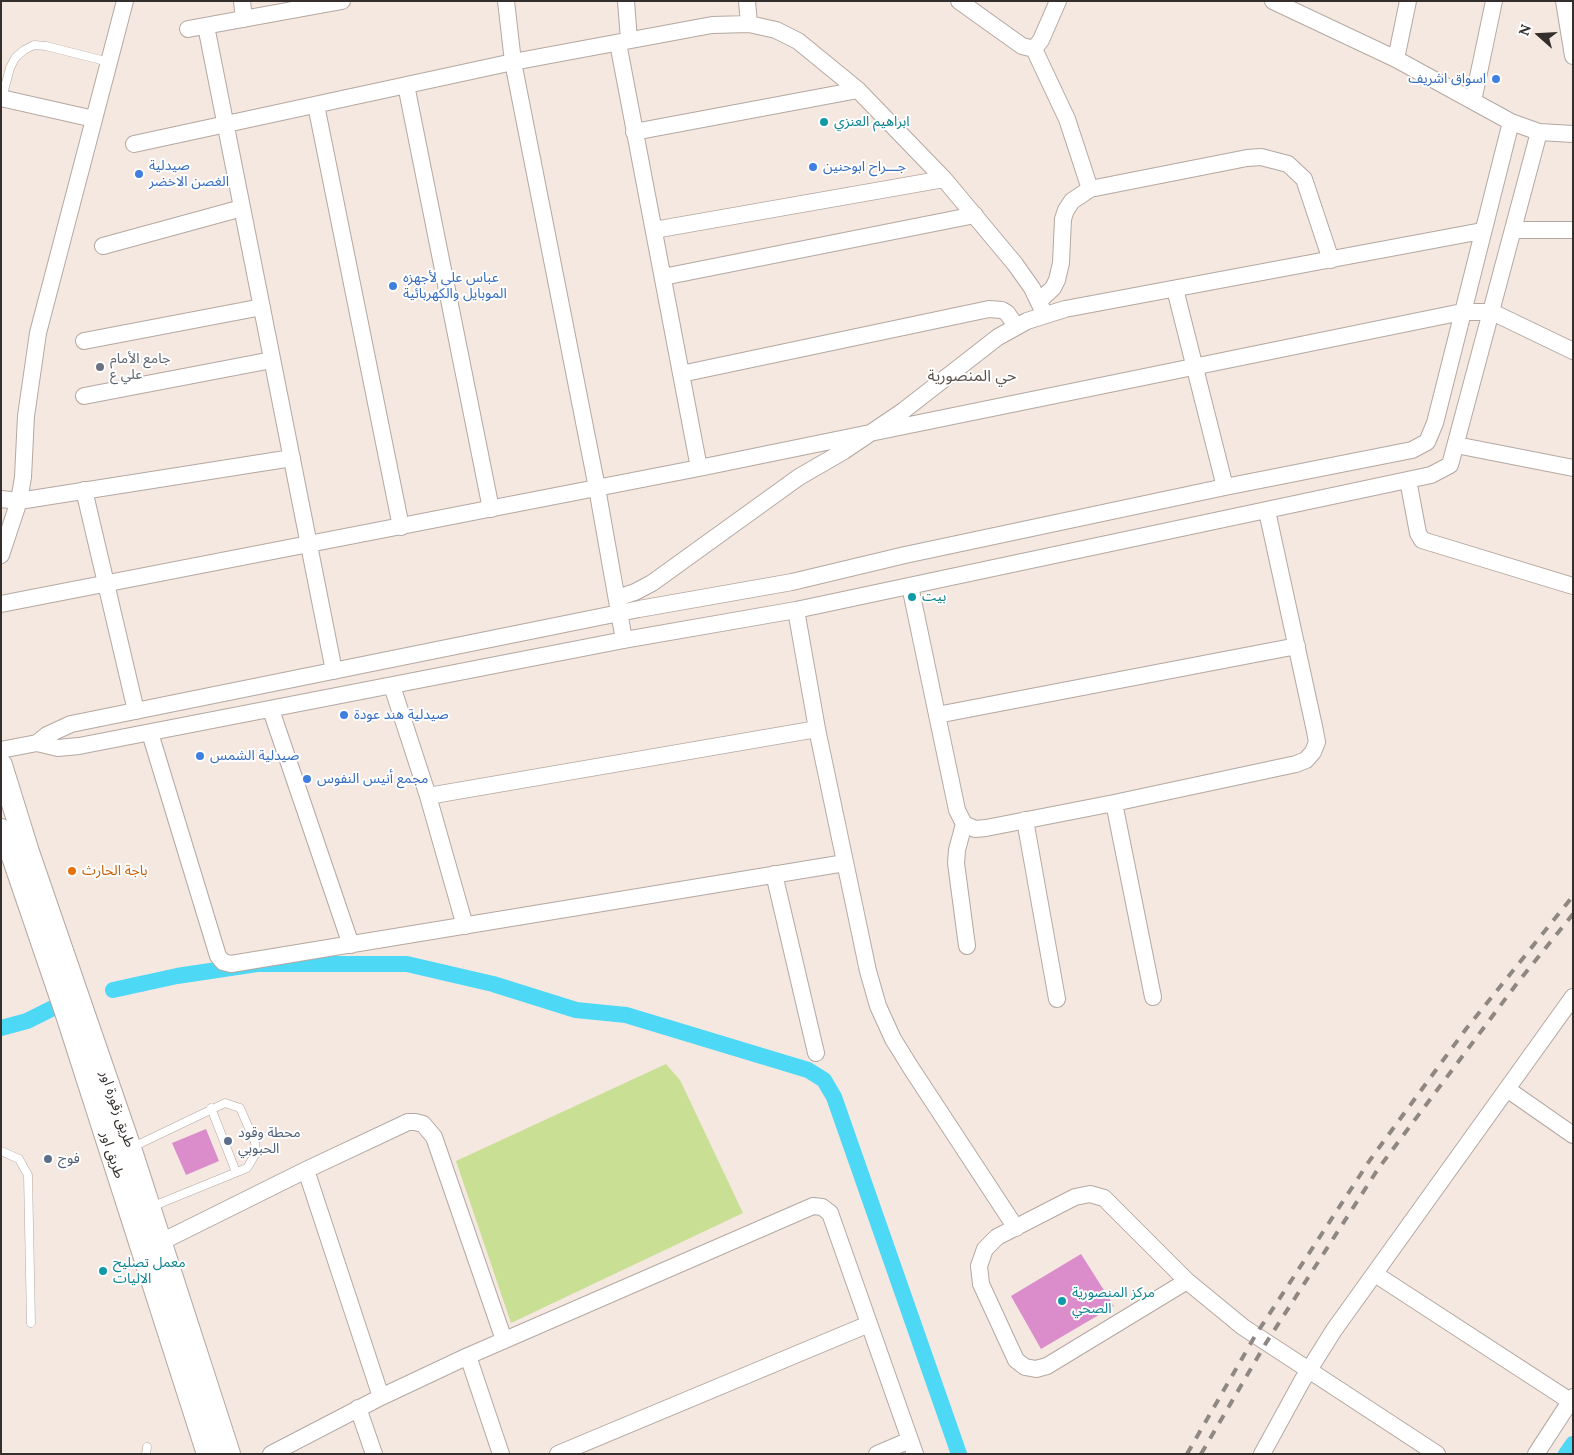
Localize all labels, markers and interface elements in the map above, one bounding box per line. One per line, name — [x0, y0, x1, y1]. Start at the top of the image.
north arrow — [1514, 10, 1564, 60]
text: N — [1515, 22, 1535, 38]
place label: اسواق اشريف — [1408, 71, 1486, 87]
marker: اسواق اشريف — [1490, 73, 1502, 85]
place label: ابراهيم العنزي — [834, 114, 910, 130]
marker: ابراهيم العنزي — [818, 116, 830, 128]
place label: صيدلية الغصن الاخضر — [149, 158, 229, 190]
place label: جـــراح ابوحنين — [823, 159, 906, 175]
marker: جـــراح ابوحنين — [807, 161, 819, 173]
marker: صيدلية الغصن الاخضر — [133, 168, 145, 180]
place label: عباس علي لأجهزه الموبايل والكهربائية — [403, 270, 507, 302]
marker: عباس علي لأجهزه الموبايل والكهربائية — [387, 280, 399, 292]
place label: جامع الأمام علي ع — [110, 351, 170, 384]
marker: جامع الأمام علي ع — [94, 361, 106, 373]
district label: حي المنصورية — [928, 366, 1016, 386]
place label: بيت — [922, 589, 946, 605]
marker: بيت — [906, 591, 918, 603]
place label: صيدلية هند عودة — [354, 707, 449, 723]
marker: صيدلية هند عودة — [338, 709, 350, 721]
place label: صيدلية الشمس — [210, 748, 299, 764]
marker: صيدلية الشمس — [194, 750, 206, 762]
place label: مجمع أنيس النفوس — [317, 771, 428, 787]
marker: مجمع أنيس النفوس — [301, 773, 313, 785]
place label: باجة الحارث — [82, 863, 148, 879]
marker: باجة الحارث — [66, 865, 78, 877]
street label: طريق زقورة اور — [96, 1068, 138, 1150]
place label: محطة وقود الحبوبي — [238, 1125, 300, 1158]
street label: طريق اور — [97, 1129, 127, 1181]
marker: محطة وقود الحبوبي — [222, 1135, 234, 1147]
place label: فوج — [58, 1151, 80, 1167]
marker: فوج — [42, 1153, 54, 1165]
place label: معمل تصليح الاليات — [113, 1255, 186, 1288]
marker: معمل تصليح الاليات — [97, 1265, 109, 1277]
place label: مركز المنصورية الصحي — [1072, 1285, 1155, 1318]
marker: مركز المنصورية الصحي — [1056, 1295, 1068, 1307]

